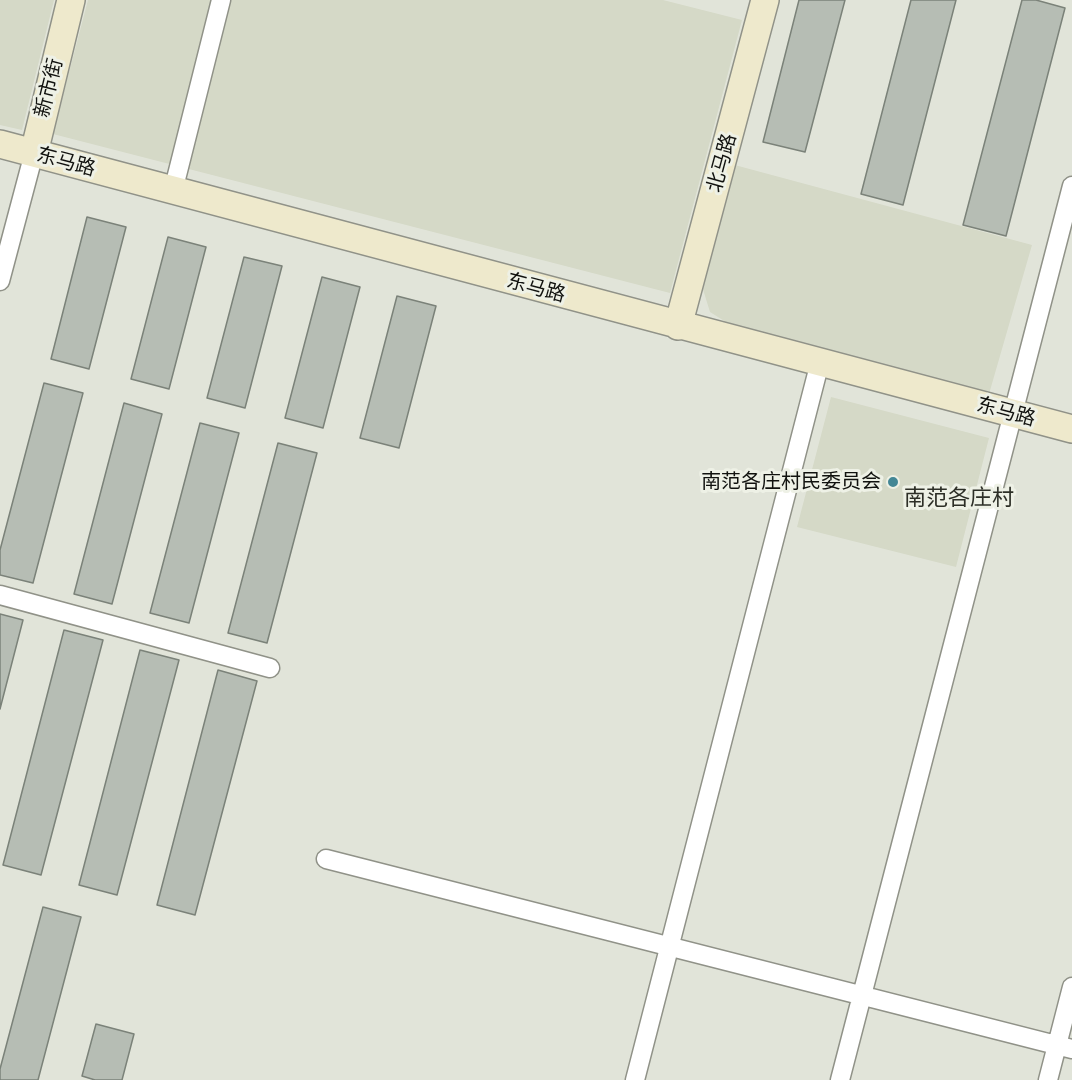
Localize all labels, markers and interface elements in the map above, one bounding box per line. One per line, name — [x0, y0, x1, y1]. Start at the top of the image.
street label: 新市街 — [30, 56, 68, 120]
street label: 北马路 — [703, 131, 741, 195]
street label: 东马路 — [34, 143, 98, 181]
street label: 东马路 — [504, 269, 568, 307]
street label: 东马路 — [974, 393, 1038, 431]
place label: 南范各庄村民委员会 — [701, 470, 881, 494]
marker: 南范各庄村民委员会 — [886, 475, 900, 489]
district label: 南范各庄村 — [904, 485, 1014, 511]

